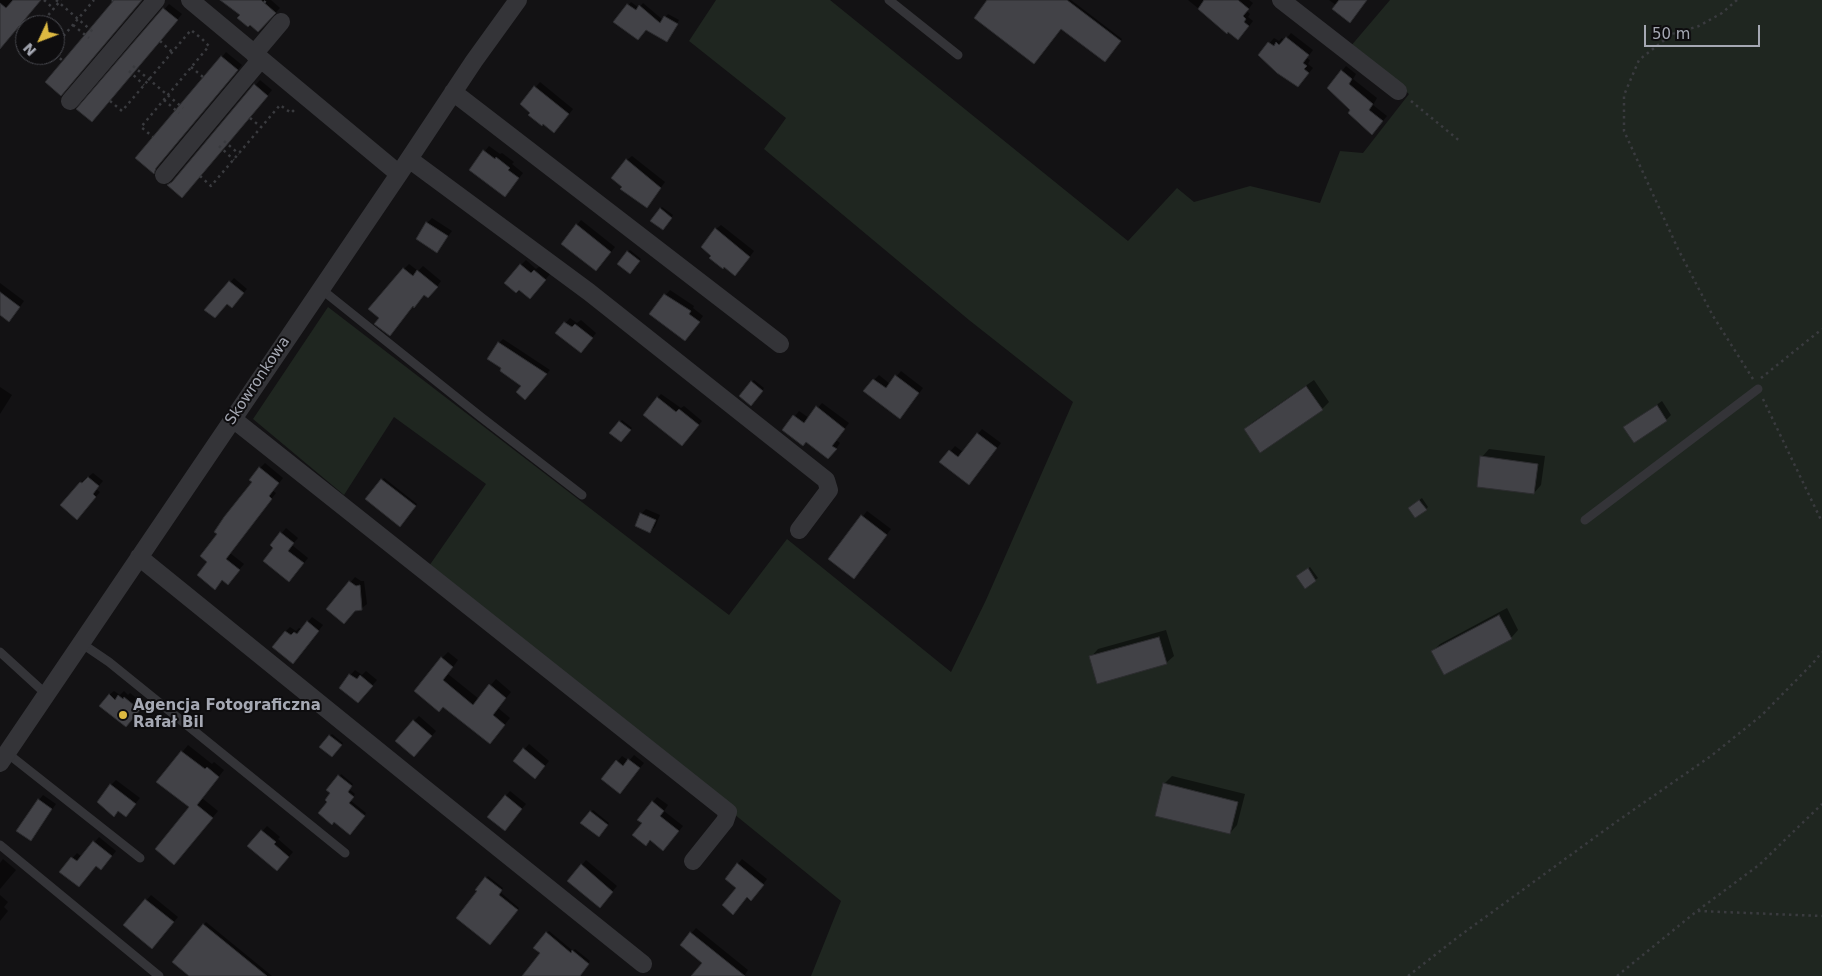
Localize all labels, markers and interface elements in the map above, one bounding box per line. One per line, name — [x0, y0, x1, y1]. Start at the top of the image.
north arrow — [15, 15, 65, 65]
scale bar — [1647, 15, 1763, 47]
text: 50 m — [1652, 25, 1690, 43]
text: N — [20, 40, 40, 59]
street label: Skowronkowa — [222, 334, 294, 428]
place label: Agencja Fotograficzna Rafał Bil — [133, 697, 321, 732]
marker: Agencja Fotograficzna Rafał Bil — [117, 709, 129, 721]

